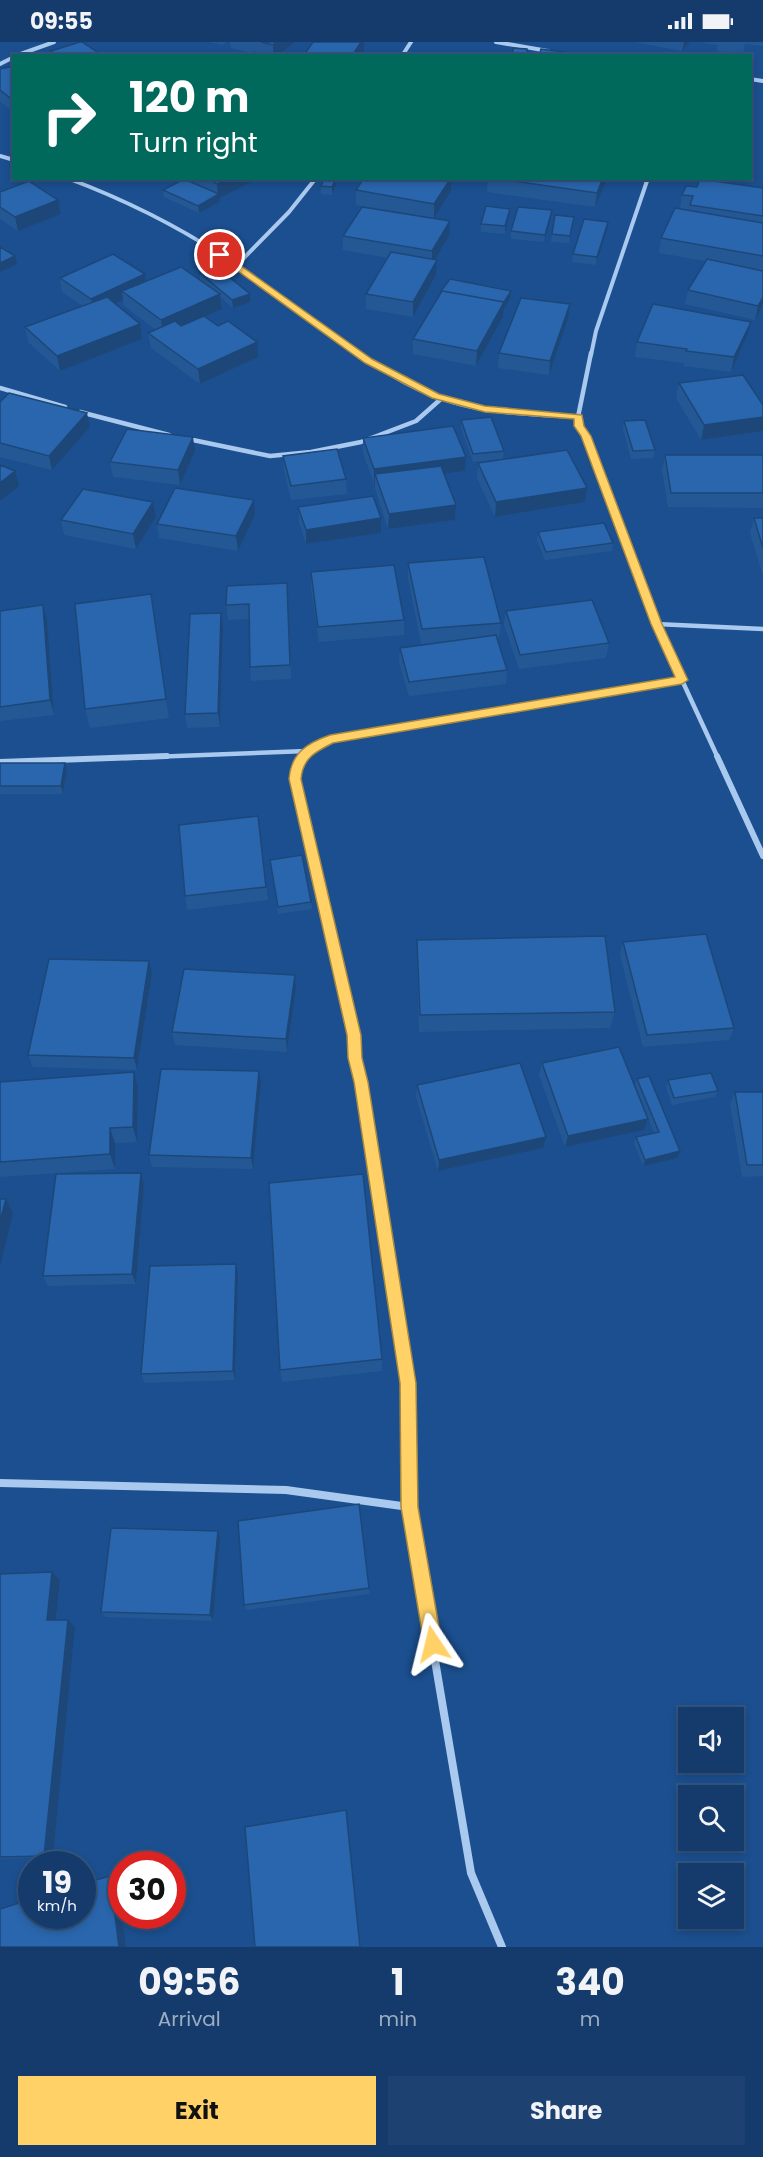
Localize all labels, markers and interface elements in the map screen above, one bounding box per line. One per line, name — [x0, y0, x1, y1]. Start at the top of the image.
text: 09:55 — [30, 6, 93, 37]
text: 120 m — [129, 68, 250, 127]
icon: right — [30, 78, 108, 156]
text: Turn right — [129, 124, 258, 161]
pin — [194, 229, 245, 280]
icon: arrive — [203, 238, 236, 271]
position arrow — [401, 1612, 465, 1676]
map controls — [678, 1707, 744, 1929]
button: sound — [678, 1707, 744, 1773]
button: search — [678, 1785, 744, 1851]
speed limit sign: 30 — [108, 1851, 186, 1929]
text: 19 — [42, 1861, 72, 1904]
button: layers — [678, 1863, 744, 1929]
text: km/h — [37, 1895, 77, 1916]
text: 09:56 — [138, 1957, 240, 2008]
text: 1 — [391, 1957, 405, 2008]
text: 340 — [555, 1957, 625, 2008]
text: Arrival — [158, 2005, 221, 2033]
text: min — [379, 2005, 417, 2033]
text: m — [580, 2005, 600, 2033]
button: Exit — [18, 2076, 376, 2145]
button: Share — [388, 2076, 745, 2145]

